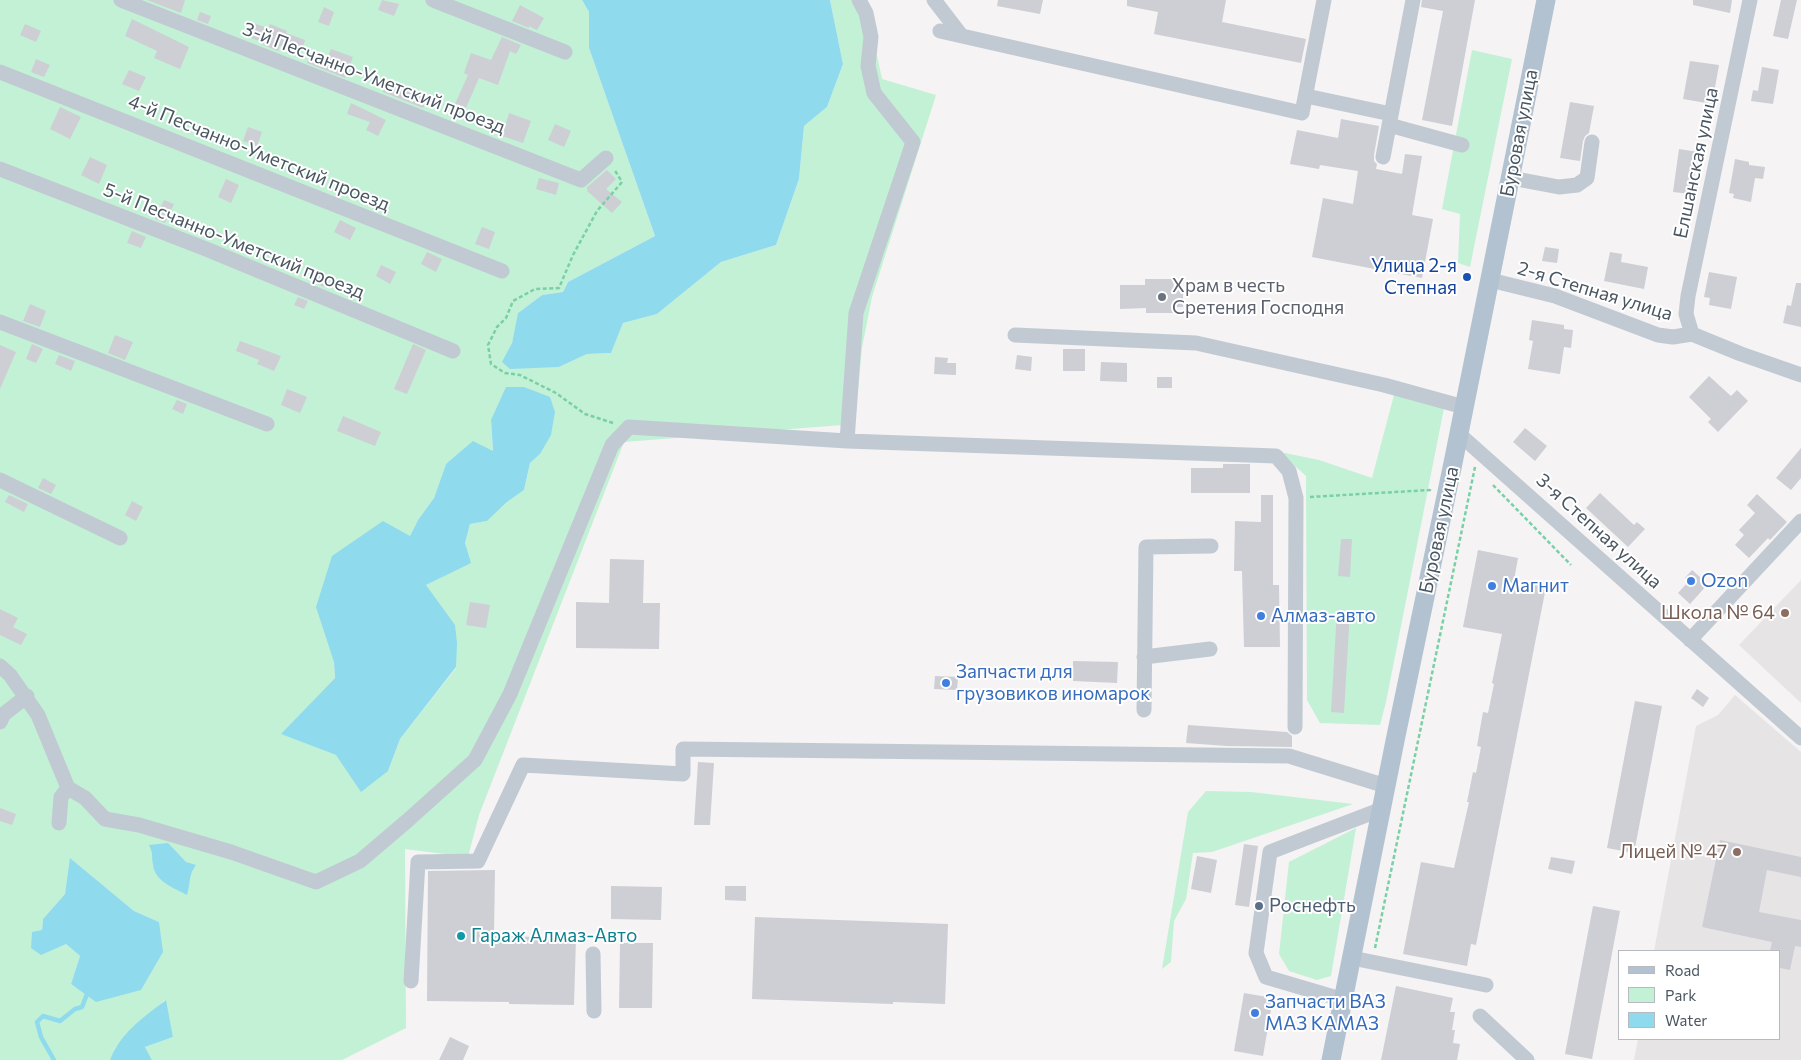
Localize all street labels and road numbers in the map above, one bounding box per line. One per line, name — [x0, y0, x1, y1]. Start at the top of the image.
street label: 3-й Песчанно-Уметский проезд — [239, 17, 509, 139]
street label: Буровая улица — [1495, 67, 1543, 199]
street label: Елшанская улица — [1669, 85, 1723, 241]
street label: 4-й Песчанно-Уметский проезд — [125, 90, 393, 216]
street label: 5-й Песчанно-Уметский проезд — [100, 178, 368, 304]
street label: 2-я Степная улица — [1515, 257, 1675, 325]
street label: Буровая улица — [1414, 464, 1464, 596]
street label: 3-я Степная улица — [1532, 469, 1666, 593]

